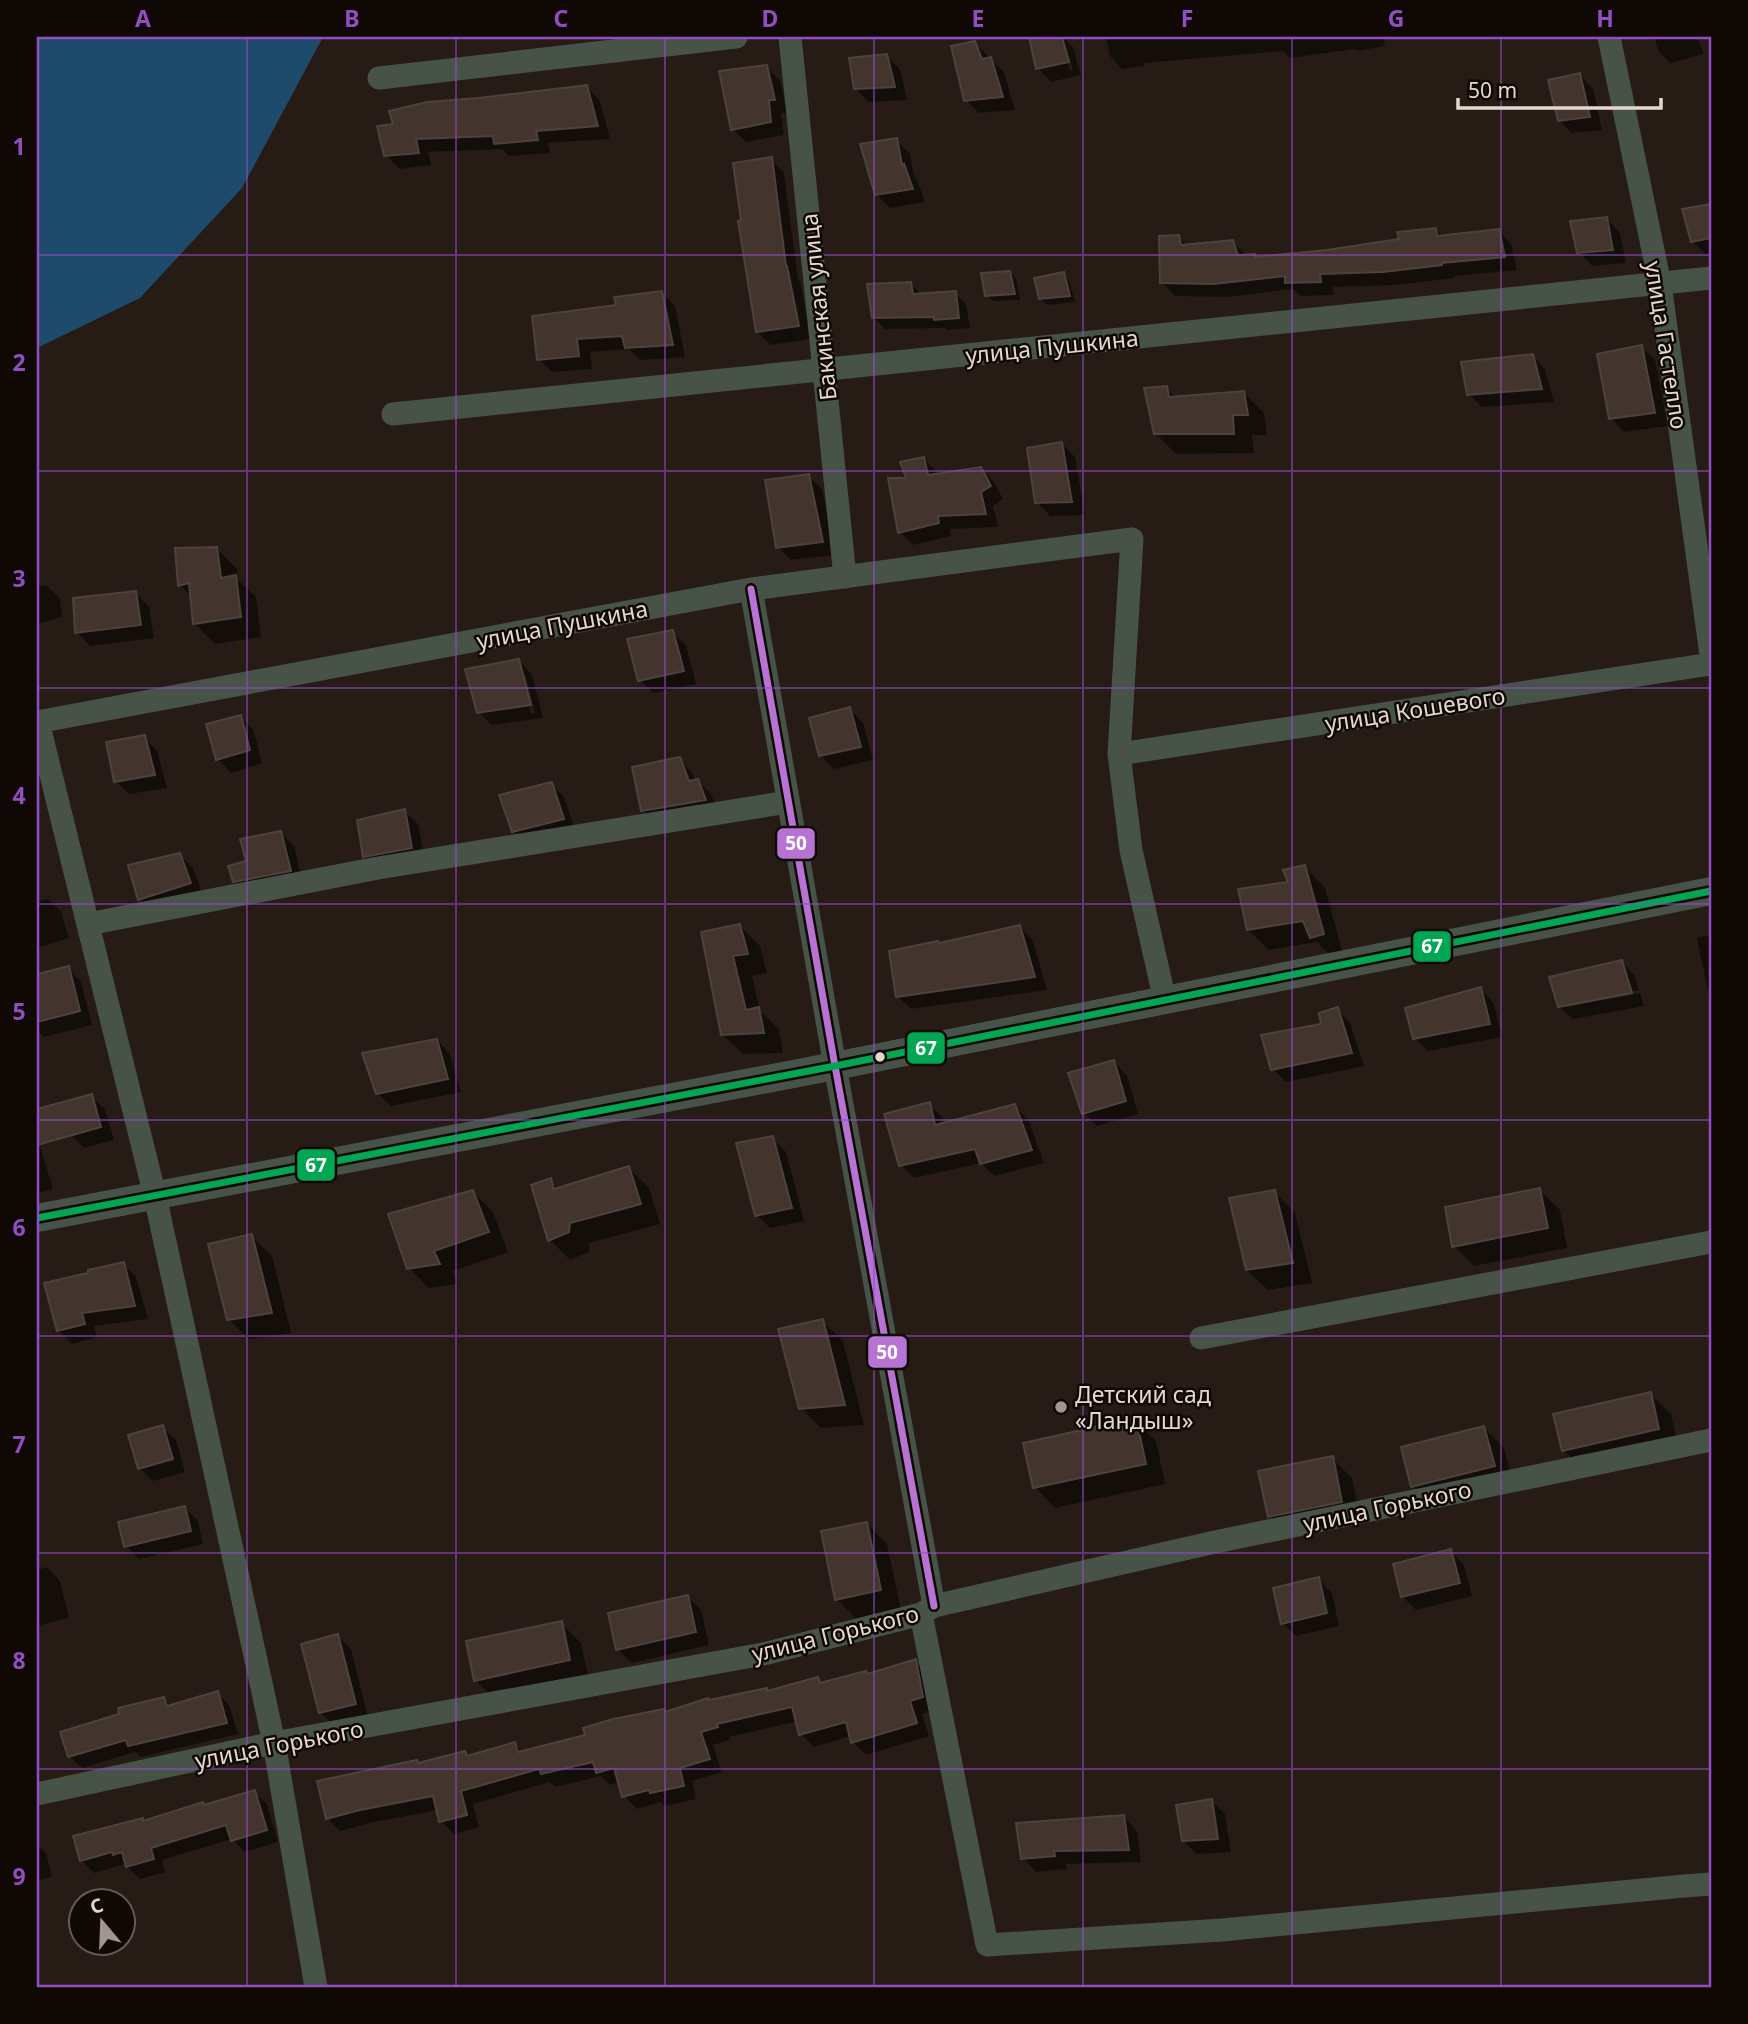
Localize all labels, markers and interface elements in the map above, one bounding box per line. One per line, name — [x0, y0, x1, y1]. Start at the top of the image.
text: A — [135, 2, 151, 34]
text: B — [344, 2, 360, 34]
text: C — [554, 2, 569, 34]
text: D — [762, 2, 778, 34]
text: E — [972, 2, 984, 34]
text: F — [1181, 2, 1193, 34]
text: G — [1388, 2, 1404, 34]
text: H — [1596, 2, 1614, 34]
scale bar — [1458, 66, 1660, 110]
text: 50 m — [1468, 76, 1517, 104]
text: 1 — [12, 130, 26, 162]
street label: Бакинская улица — [792, 212, 844, 402]
street label: улица Гастелло — [1638, 259, 1696, 431]
street label: улица Пушкина — [964, 321, 1140, 371]
text: 2 — [12, 346, 26, 378]
text: 3 — [12, 562, 26, 594]
street label: улица Пушкина — [474, 592, 650, 656]
street label: улица Кошевого — [1323, 679, 1507, 739]
text: 4 — [12, 779, 26, 811]
line badge: 50 — [776, 827, 816, 860]
text: 50 — [785, 830, 807, 856]
line badge: 67 — [1412, 930, 1452, 963]
text: 67 — [1421, 933, 1443, 959]
text: 5 — [12, 995, 26, 1027]
line badge: 67 — [906, 1031, 946, 1065]
text: 67 — [915, 1035, 937, 1061]
unlabelled marker — [873, 1050, 887, 1064]
line badge: 67 — [296, 1148, 336, 1182]
text: 67 — [305, 1152, 327, 1178]
text: 6 — [12, 1211, 26, 1243]
line badge: 50 — [867, 1335, 908, 1369]
text: 50 — [876, 1339, 898, 1365]
place label: Детский сад «Ландыш» — [1075, 1378, 1211, 1436]
marker: Детский сад «Ландыш» — [1053, 1399, 1069, 1415]
text: 7 — [12, 1428, 26, 1460]
street label: улица Горького — [1300, 1473, 1474, 1539]
street label: улица Горького — [748, 1597, 922, 1669]
text: 8 — [12, 1644, 26, 1676]
street label: улица Горького — [192, 1712, 366, 1776]
text: 9 — [12, 1860, 26, 1892]
north arrow — [66, 1888, 136, 1958]
text: С — [86, 1892, 106, 1920]

